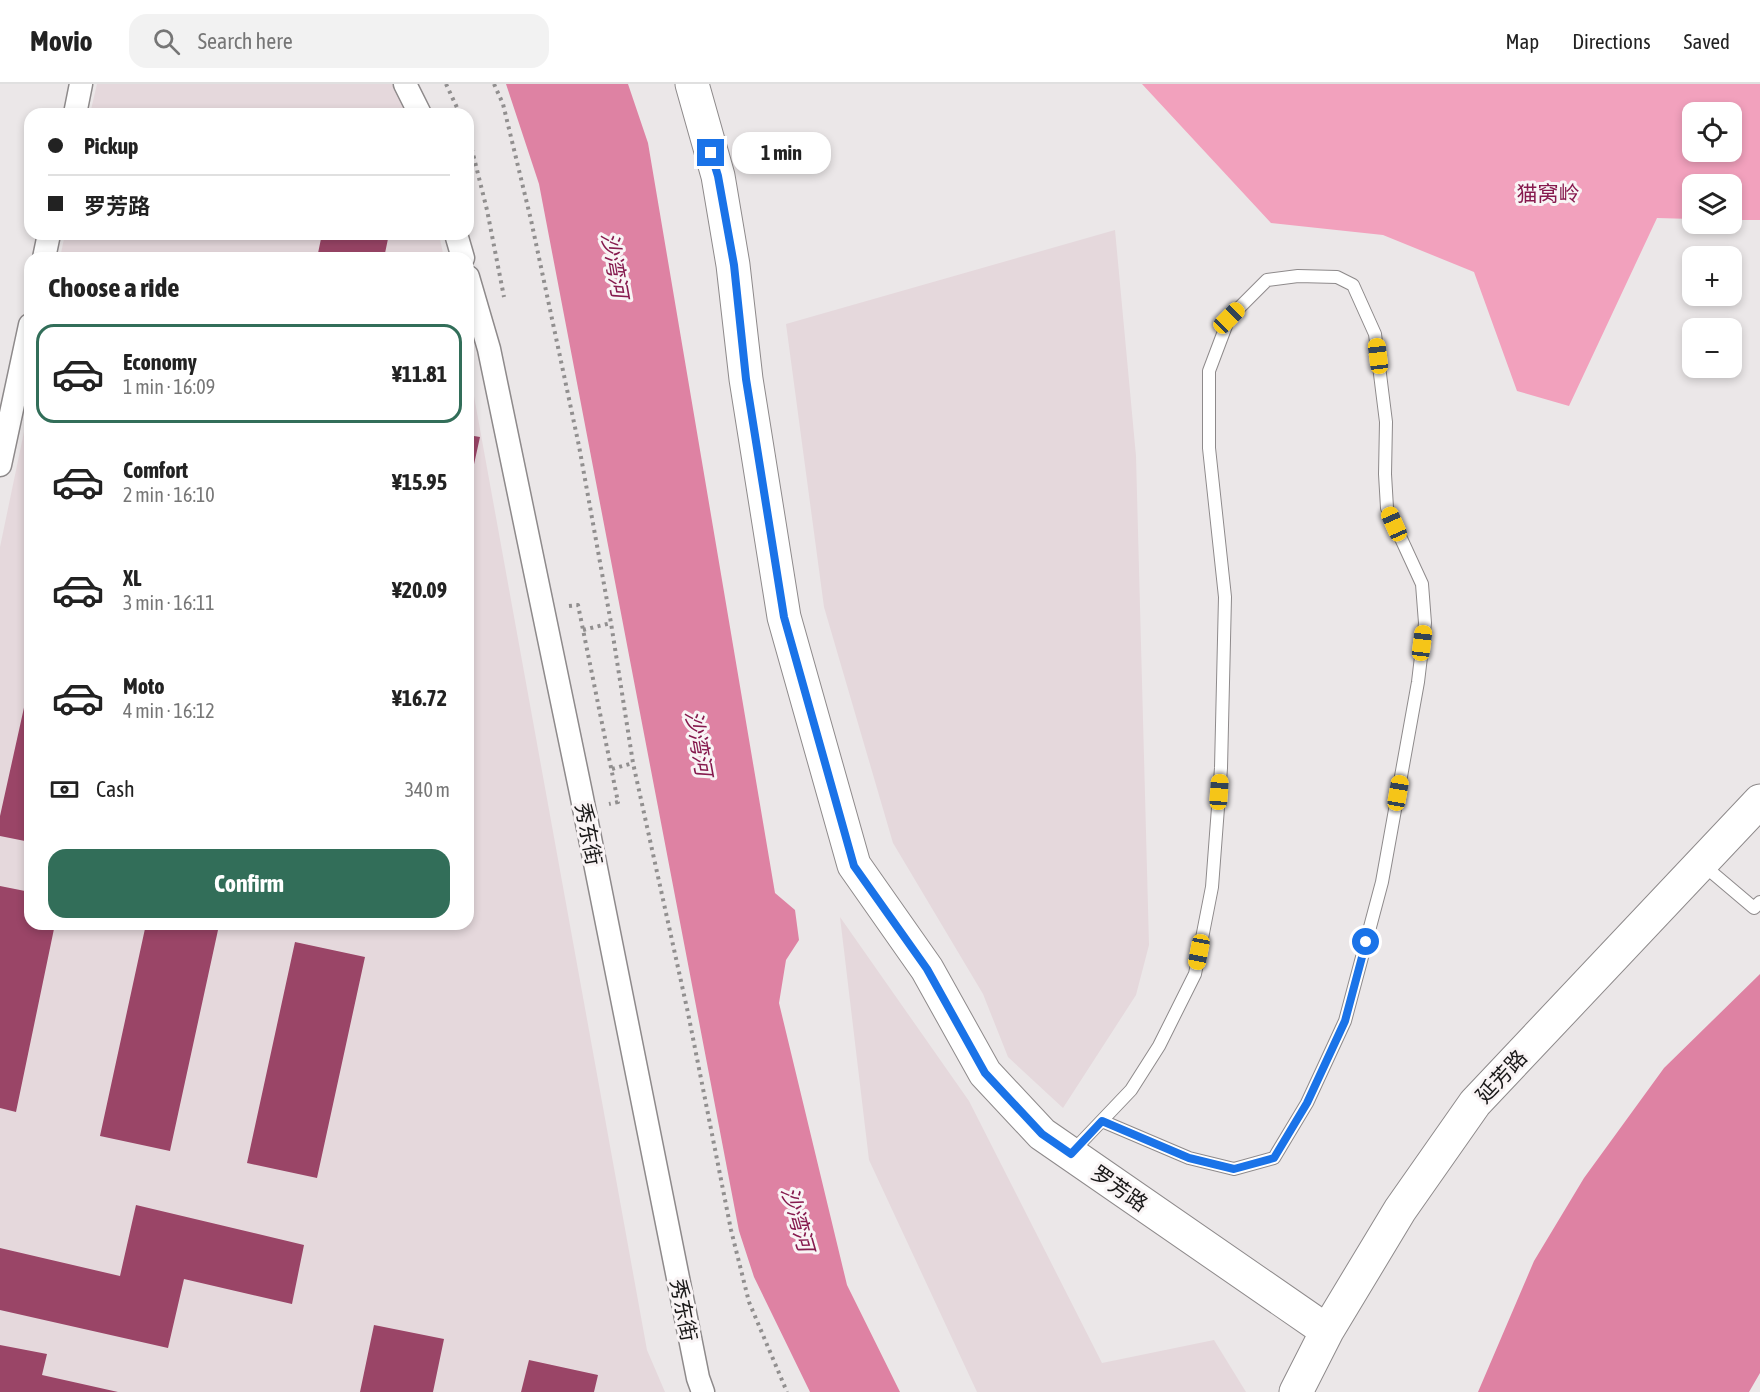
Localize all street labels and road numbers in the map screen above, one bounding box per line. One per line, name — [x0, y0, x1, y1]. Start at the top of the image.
street label: 秀东街 — [571, 801, 607, 867]
street label: 延芳路 — [1471, 1045, 1531, 1107]
street label: 罗芳路 — [1087, 1160, 1153, 1216]
street label: 秀东街 — [666, 1277, 702, 1343]

